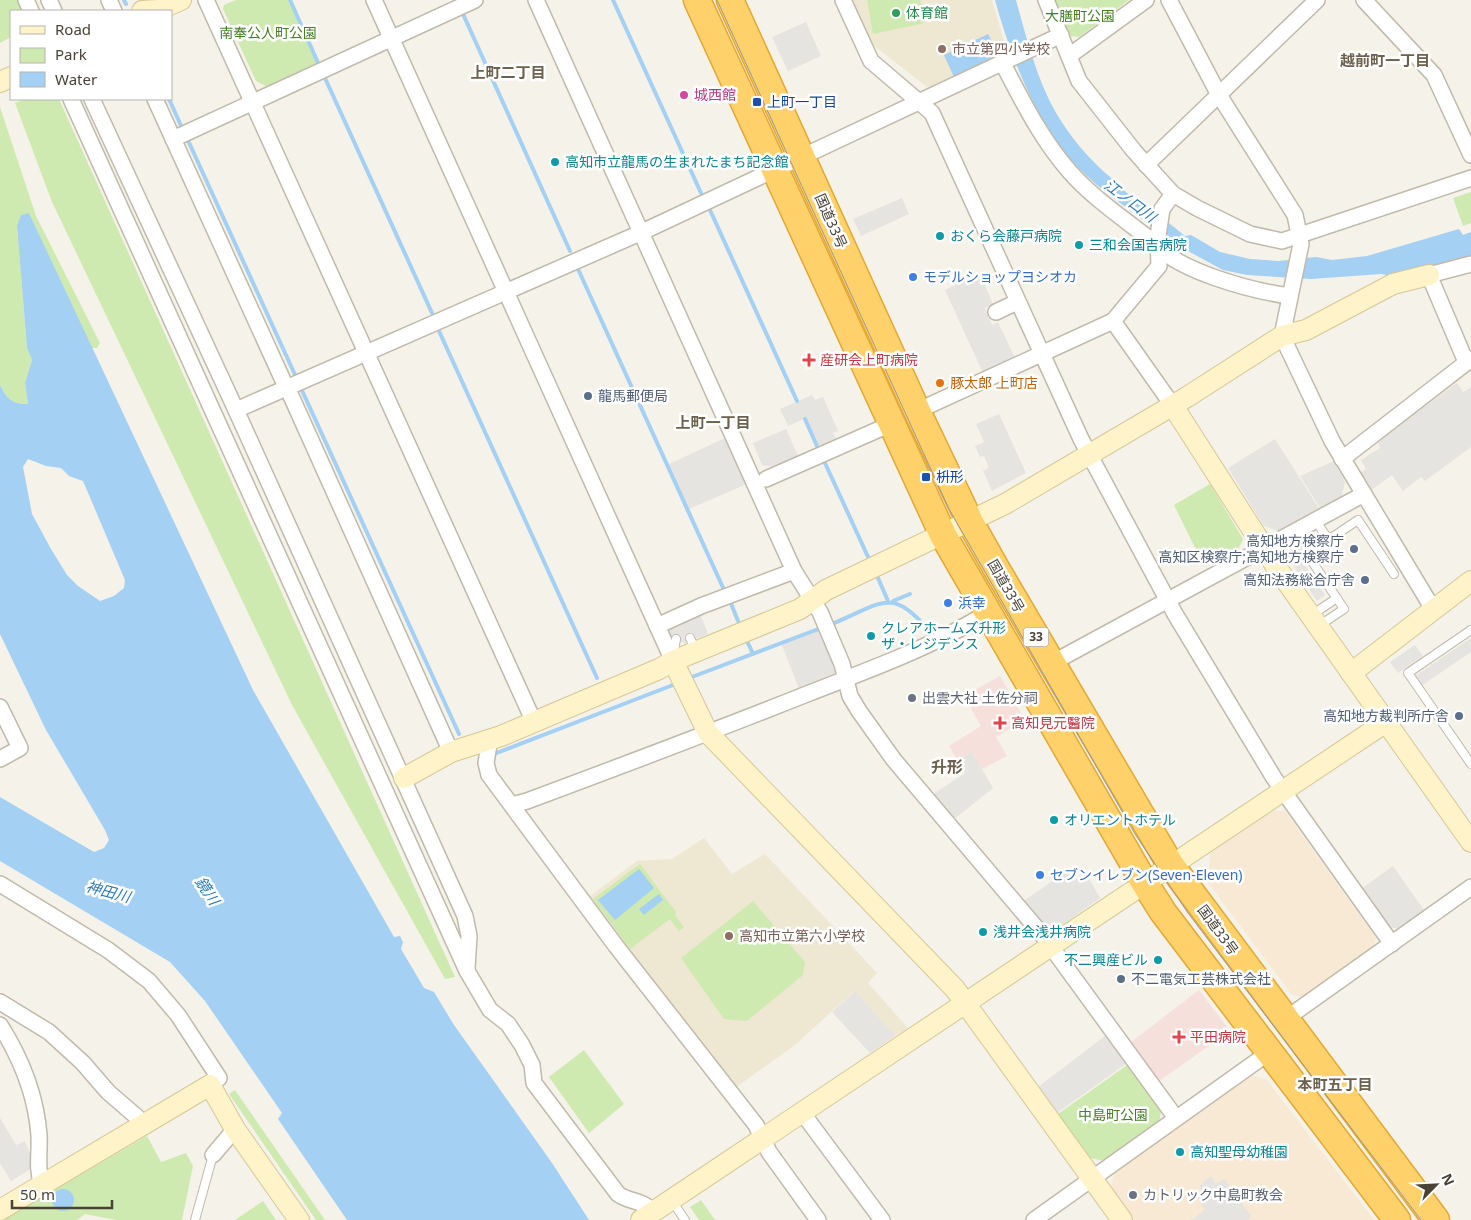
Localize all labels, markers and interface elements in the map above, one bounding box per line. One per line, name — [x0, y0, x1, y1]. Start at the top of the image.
place label: 体育館 — [906, 3, 948, 22]
park label: 大膳町公園 — [1045, 6, 1115, 25]
marker: 体育館 — [890, 7, 902, 19]
legend — [10, 10, 172, 100]
text: Road — [55, 19, 91, 39]
park label: 南奉公人町公園 — [219, 23, 317, 42]
place label: 市立第四小学校 — [952, 39, 1050, 58]
marker: 市立第四小学校 — [936, 43, 948, 55]
text: Park — [55, 44, 87, 64]
district label: 越前町一丁目 — [1340, 50, 1430, 70]
district label: 上町二丁目 — [470, 62, 546, 82]
text: Water — [55, 69, 97, 89]
place label: 城西館 — [694, 85, 736, 104]
marker: 城西館 — [678, 89, 690, 101]
place label: 上町一丁目 — [767, 92, 837, 111]
marker: 上町一丁目 — [751, 96, 763, 108]
place label: 高知市立龍馬の生まれたまち記念館 — [565, 152, 789, 171]
marker: 高知市立龍馬の生まれたまち記念館 — [549, 156, 561, 168]
water label: 江ノ口川 — [1101, 174, 1162, 227]
street label: 国道33号 — [811, 190, 852, 251]
place label: おくら会藤戸病院 — [950, 226, 1062, 245]
marker: おくら会藤戸病院 — [934, 230, 946, 242]
place label: 三和会国吉病院 — [1089, 235, 1187, 254]
marker: 三和会国吉病院 — [1073, 239, 1085, 251]
place label: モデルショップヨシオカ — [923, 267, 1077, 286]
marker: モデルショップヨシオカ — [907, 271, 919, 283]
place label: 産研会上町病院 — [820, 350, 918, 369]
marker: 産研会上町病院 — [802, 353, 816, 367]
place label: 豚太郎 上町店 — [950, 373, 1038, 392]
marker: 豚太郎 上町店 — [934, 377, 946, 389]
place label: 龍馬郵便局 — [598, 386, 668, 405]
marker: 龍馬郵便局 — [582, 390, 594, 402]
district label: 上町一丁目 — [675, 412, 751, 432]
place label: 枡形 — [936, 467, 964, 486]
marker: 枡形 — [920, 471, 932, 483]
place label: 高知地方検察庁 高知区検察庁;高知地方検察庁 — [1158, 531, 1344, 566]
marker: 高知地方検察庁 高知区検察庁;高知地方検察庁 — [1348, 543, 1360, 555]
street label: 国道33号 — [984, 556, 1029, 616]
place label: 高知法務総合庁舎 — [1243, 570, 1355, 589]
marker: 高知法務総合庁舎 — [1359, 574, 1371, 586]
place label: 浜幸 — [958, 593, 986, 612]
marker: 浜幸 — [942, 597, 954, 609]
place label: クレアホームズ升形 ザ・レジデンス — [881, 618, 1007, 653]
road number: 33 — [1024, 628, 1048, 646]
marker: クレアホームズ升形 ザ・レジデンス — [865, 630, 877, 642]
place label: 出雲大社 土佐分祠 — [922, 688, 1038, 707]
marker: 出雲大社 土佐分祠 — [906, 692, 918, 704]
place label: 高知地方裁判所庁舎 — [1323, 706, 1449, 725]
marker: 高知地方裁判所庁舎 — [1453, 710, 1465, 722]
place label: 高知見元醫院 — [1011, 713, 1095, 732]
marker: 高知見元醫院 — [993, 716, 1007, 730]
district label: 升形 — [931, 756, 963, 778]
place label: オリエントホテル — [1064, 810, 1176, 829]
marker: オリエントホテル — [1048, 814, 1060, 826]
place label: セブンイレブン(Seven-Eleven) — [1050, 865, 1243, 884]
marker: セブンイレブン(Seven-Eleven) — [1034, 869, 1046, 881]
water label: 鏡川 — [191, 872, 226, 910]
water label: 神田川 — [84, 876, 135, 907]
street label: 国道33号 — [1194, 901, 1243, 959]
place label: 浅井会浅井病院 — [993, 922, 1091, 941]
place label: 高知市立第六小学校 — [739, 926, 865, 945]
marker: 浅井会浅井病院 — [977, 926, 989, 938]
marker: 高知市立第六小学校 — [723, 930, 735, 942]
place label: 不二興産ビル — [1064, 950, 1148, 969]
marker: 不二興産ビル — [1152, 954, 1164, 966]
place label: 不二電気工芸株式会社 — [1131, 969, 1271, 988]
marker: 不二電気工芸株式会社 — [1115, 973, 1127, 985]
place label: 平田病院 — [1190, 1027, 1246, 1046]
marker: 平田病院 — [1172, 1030, 1186, 1044]
district label: 本町五丁目 — [1297, 1074, 1373, 1094]
park label: 中島町公園 — [1078, 1105, 1148, 1124]
place label: 高知聖母幼稚園 — [1190, 1142, 1288, 1161]
marker: 高知聖母幼稚園 — [1174, 1146, 1186, 1158]
north arrow — [1411, 1160, 1461, 1210]
text: N — [1437, 1170, 1459, 1189]
scale bar — [12, 1178, 112, 1210]
text: 50 m — [20, 1184, 55, 1204]
place label: カトリック中島町教会 — [1143, 1185, 1283, 1204]
marker: カトリック中島町教会 — [1127, 1189, 1139, 1201]

